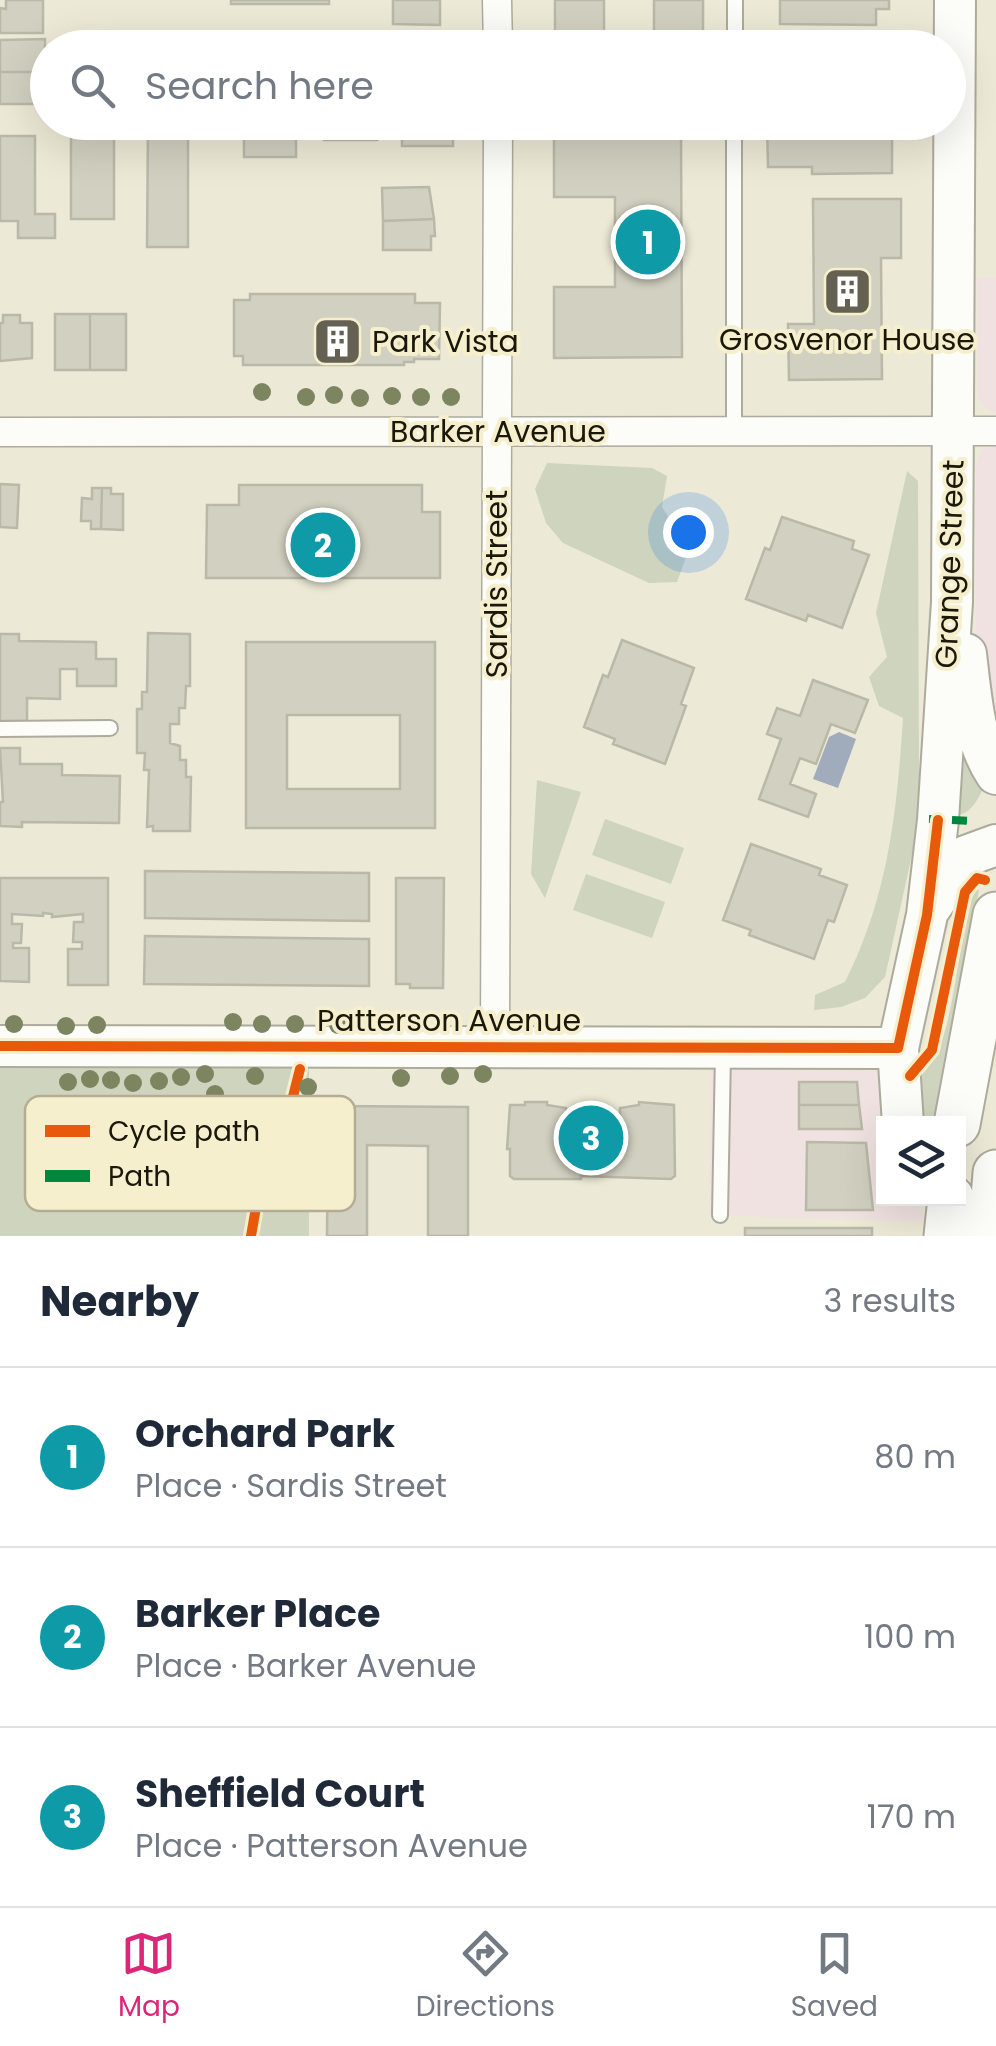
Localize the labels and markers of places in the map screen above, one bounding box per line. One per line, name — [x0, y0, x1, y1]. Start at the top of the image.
pin: 1 — [616, 204, 680, 280]
building icon: Grosvenor House — [821, 265, 873, 317]
building icon: Park Vista — [311, 316, 363, 368]
place label: Grosvenor House — [719, 318, 975, 361]
place label: Park Vista — [372, 320, 519, 363]
pin: 2 — [290, 508, 356, 582]
pin: 3 — [558, 1100, 624, 1176]

